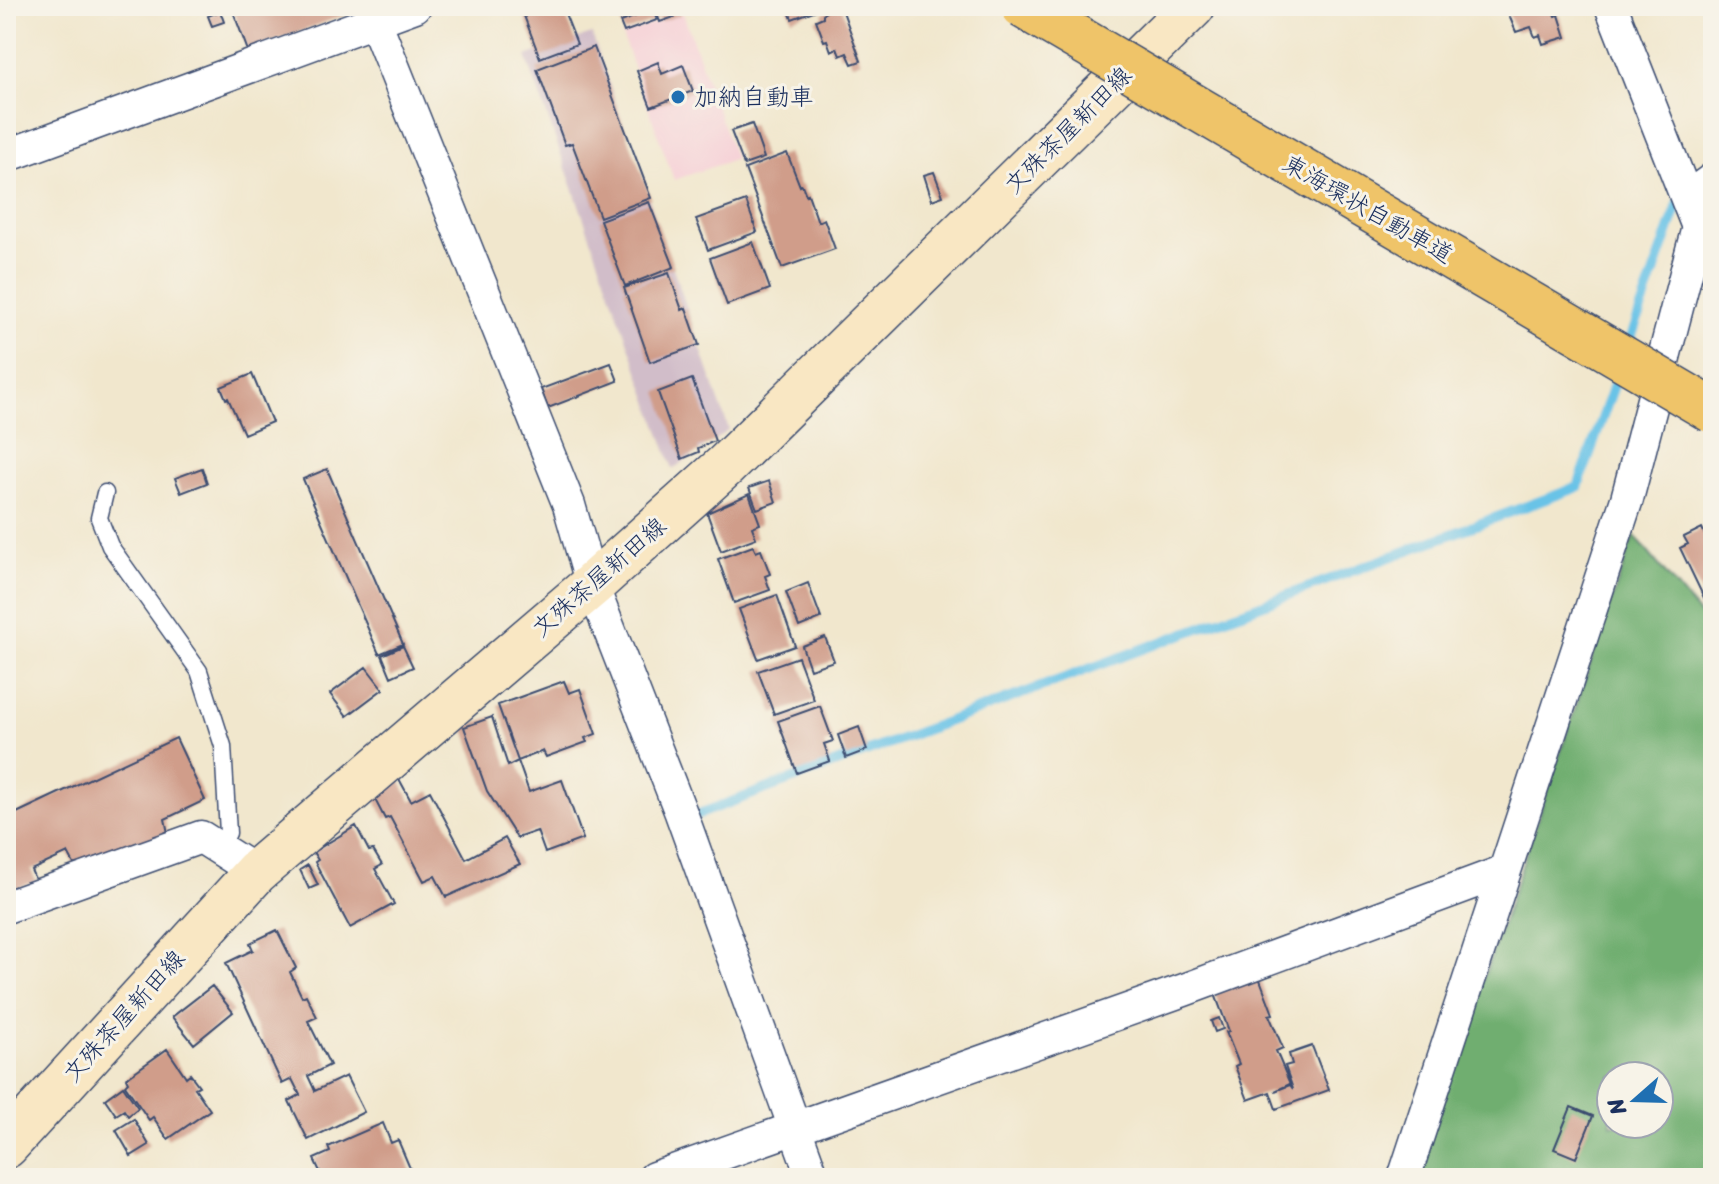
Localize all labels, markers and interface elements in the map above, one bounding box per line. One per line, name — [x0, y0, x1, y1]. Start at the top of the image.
street label: 文殊茶屋新田線 — [994, 56, 1142, 204]
place label: 加納自動車 — [694, 76, 814, 118]
marker: 加納自動車 — [669, 88, 687, 106]
street label: 東海環状自動車道 — [1274, 143, 1462, 275]
street label: 文殊茶屋新田線 — [522, 506, 676, 648]
street label: 文殊茶屋新田線 — [52, 940, 196, 1092]
north arrow — [1595, 1060, 1675, 1140]
text: N — [1595, 1092, 1638, 1121]

